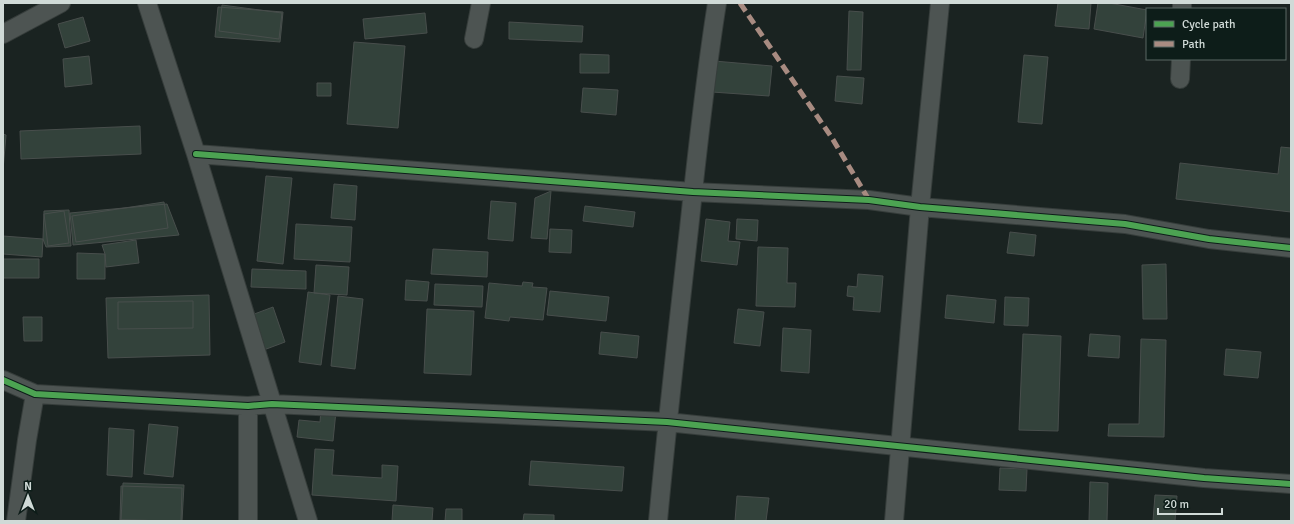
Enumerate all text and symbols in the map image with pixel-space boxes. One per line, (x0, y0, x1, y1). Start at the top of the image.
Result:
legend (1146, 8, 1286, 60)
text: Cycle path (1182, 17, 1235, 32)
text: Path (1182, 37, 1205, 52)
north arrow (8, 476, 48, 516)
text: N (24, 480, 32, 493)
scale bar (1158, 490, 1222, 516)
text: 20 m (1164, 497, 1189, 512)

